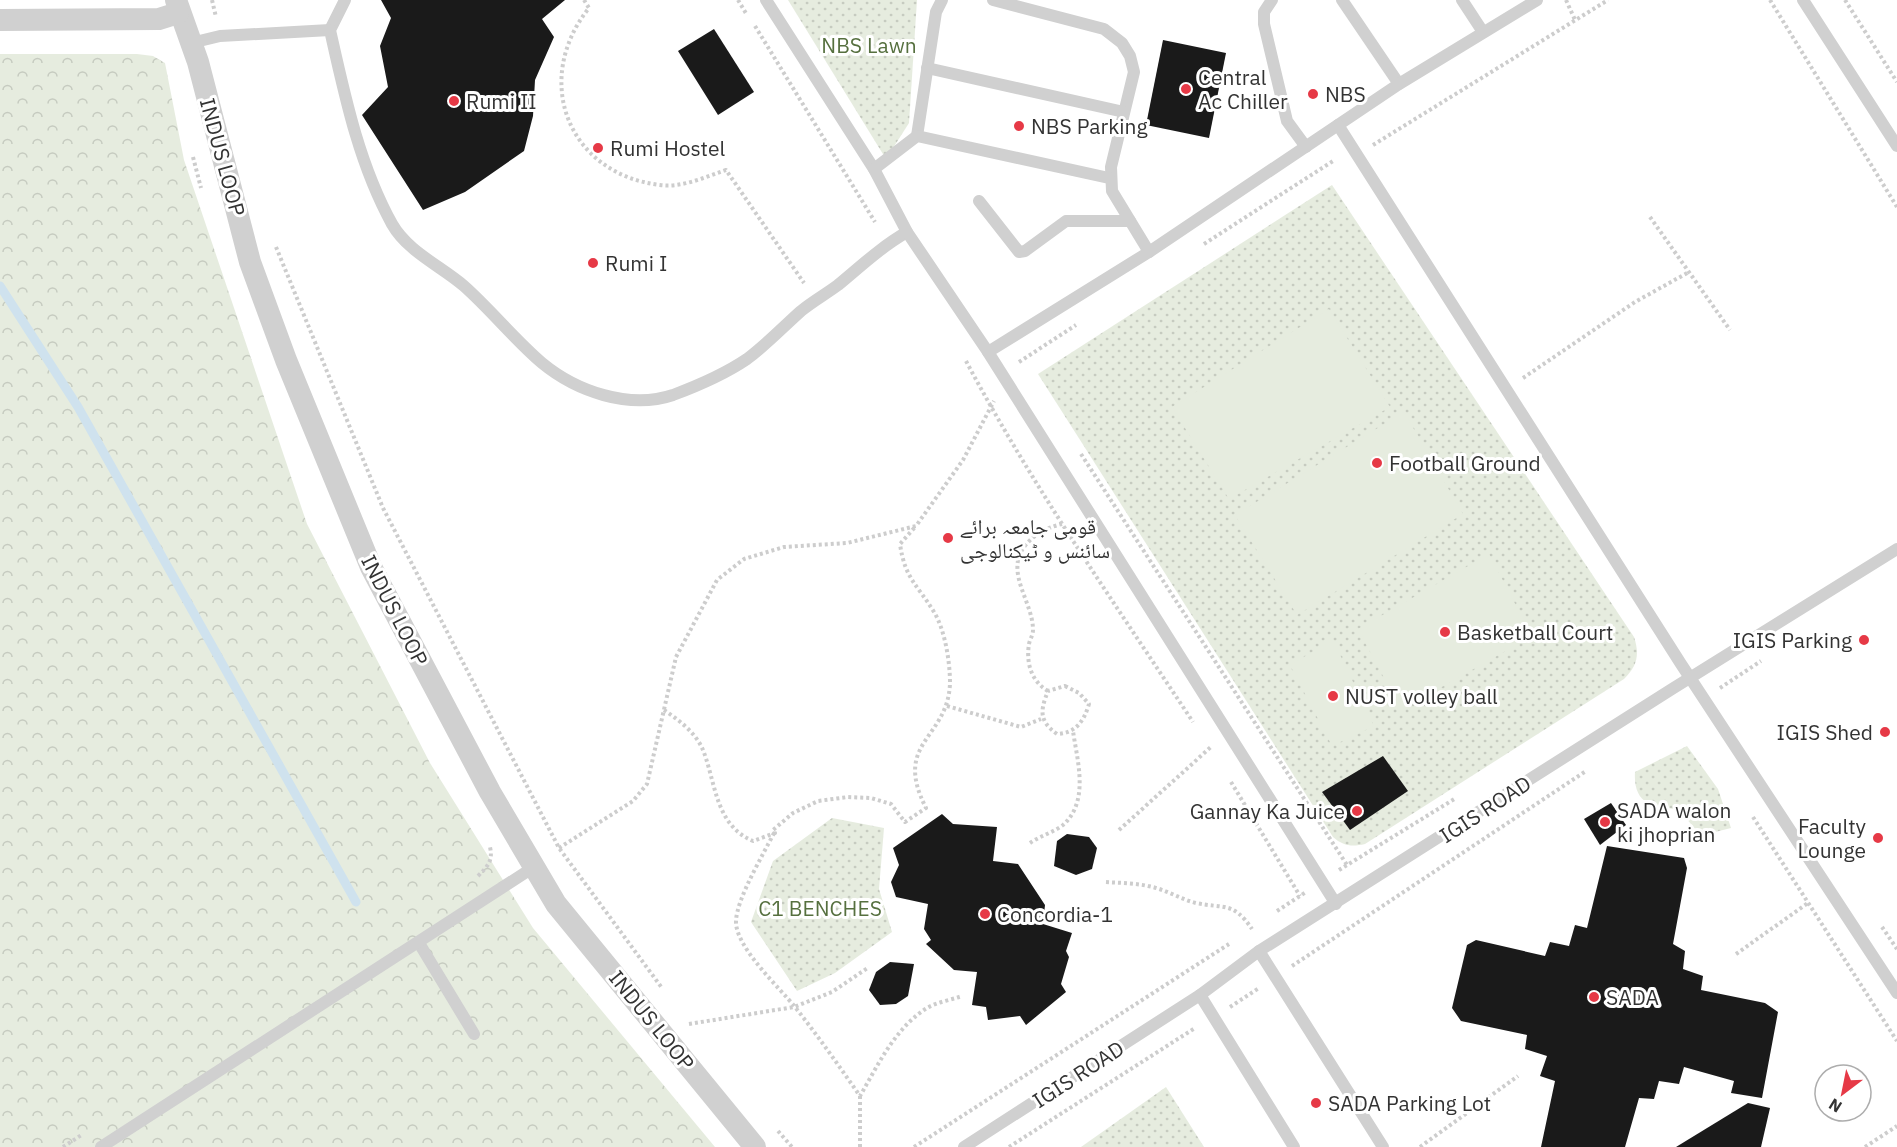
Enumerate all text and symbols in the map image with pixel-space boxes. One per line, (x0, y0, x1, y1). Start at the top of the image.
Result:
park label: NBS Lawn (821, 31, 917, 59)
place label: Central Ac Chiller (1198, 63, 1288, 115)
place label: NBS (1325, 80, 1366, 108)
marker: Central Ac Chiller (1179, 82, 1193, 96)
place label: Rumi II (466, 87, 537, 115)
marker: NBS (1306, 87, 1320, 101)
marker: Rumi II (447, 94, 461, 108)
street label: INDUS LOOP (194, 95, 252, 219)
place label: NBS Parking (1031, 112, 1148, 140)
marker: NBS Parking (1012, 119, 1026, 133)
place label: Rumi Hostel (610, 134, 725, 162)
marker: Rumi Hostel (591, 141, 605, 155)
place label: Rumi I (605, 249, 667, 277)
marker: Rumi I (586, 256, 600, 270)
place label: Football Ground (1389, 449, 1541, 477)
marker: Football Ground (1370, 456, 1384, 470)
place label: قومی جامعہ برائے سائنس و ٹیکنالوجی (960, 512, 1110, 564)
marker: قومی جامعہ برائے سائنس و ٹیکنالوجی (941, 531, 955, 545)
street label: INDUS LOOP (355, 550, 435, 670)
place label: Basketball Court (1457, 618, 1613, 646)
marker: Basketball Court (1438, 625, 1452, 639)
place label: IGIS Parking (1733, 626, 1852, 654)
marker: IGIS Parking (1857, 633, 1871, 647)
place label: NUST volley ball (1345, 682, 1498, 710)
marker: NUST volley ball (1326, 689, 1340, 703)
place label: IGIS Shed (1777, 718, 1873, 746)
marker: IGIS Shed (1878, 725, 1892, 739)
street label: IGIS ROAD (1434, 769, 1536, 849)
place label: SADA walon ki jhoprian (1617, 796, 1731, 848)
place label: Gannay Ka Juice (1190, 797, 1345, 825)
marker: Gannay Ka Juice (1350, 804, 1364, 818)
place label: Faculty Lounge (1798, 812, 1867, 864)
marker: SADA walon ki jhoprian (1598, 815, 1612, 829)
marker: Faculty Lounge (1871, 831, 1885, 845)
park label: C1 BENCHES (758, 894, 882, 922)
place label: Concordia-1 (997, 900, 1113, 928)
marker: Concordia-1 (978, 907, 992, 921)
street label: INDUS LOOP (603, 964, 701, 1076)
place label: SADA (1606, 983, 1659, 1011)
marker: SADA (1587, 990, 1601, 1004)
street label: IGIS ROAD (1027, 1034, 1129, 1114)
north arrow (1813, 1063, 1873, 1123)
place label: SADA Parking Lot (1328, 1089, 1491, 1117)
text: N (1825, 1094, 1845, 1117)
marker: SADA Parking Lot (1309, 1096, 1323, 1110)

